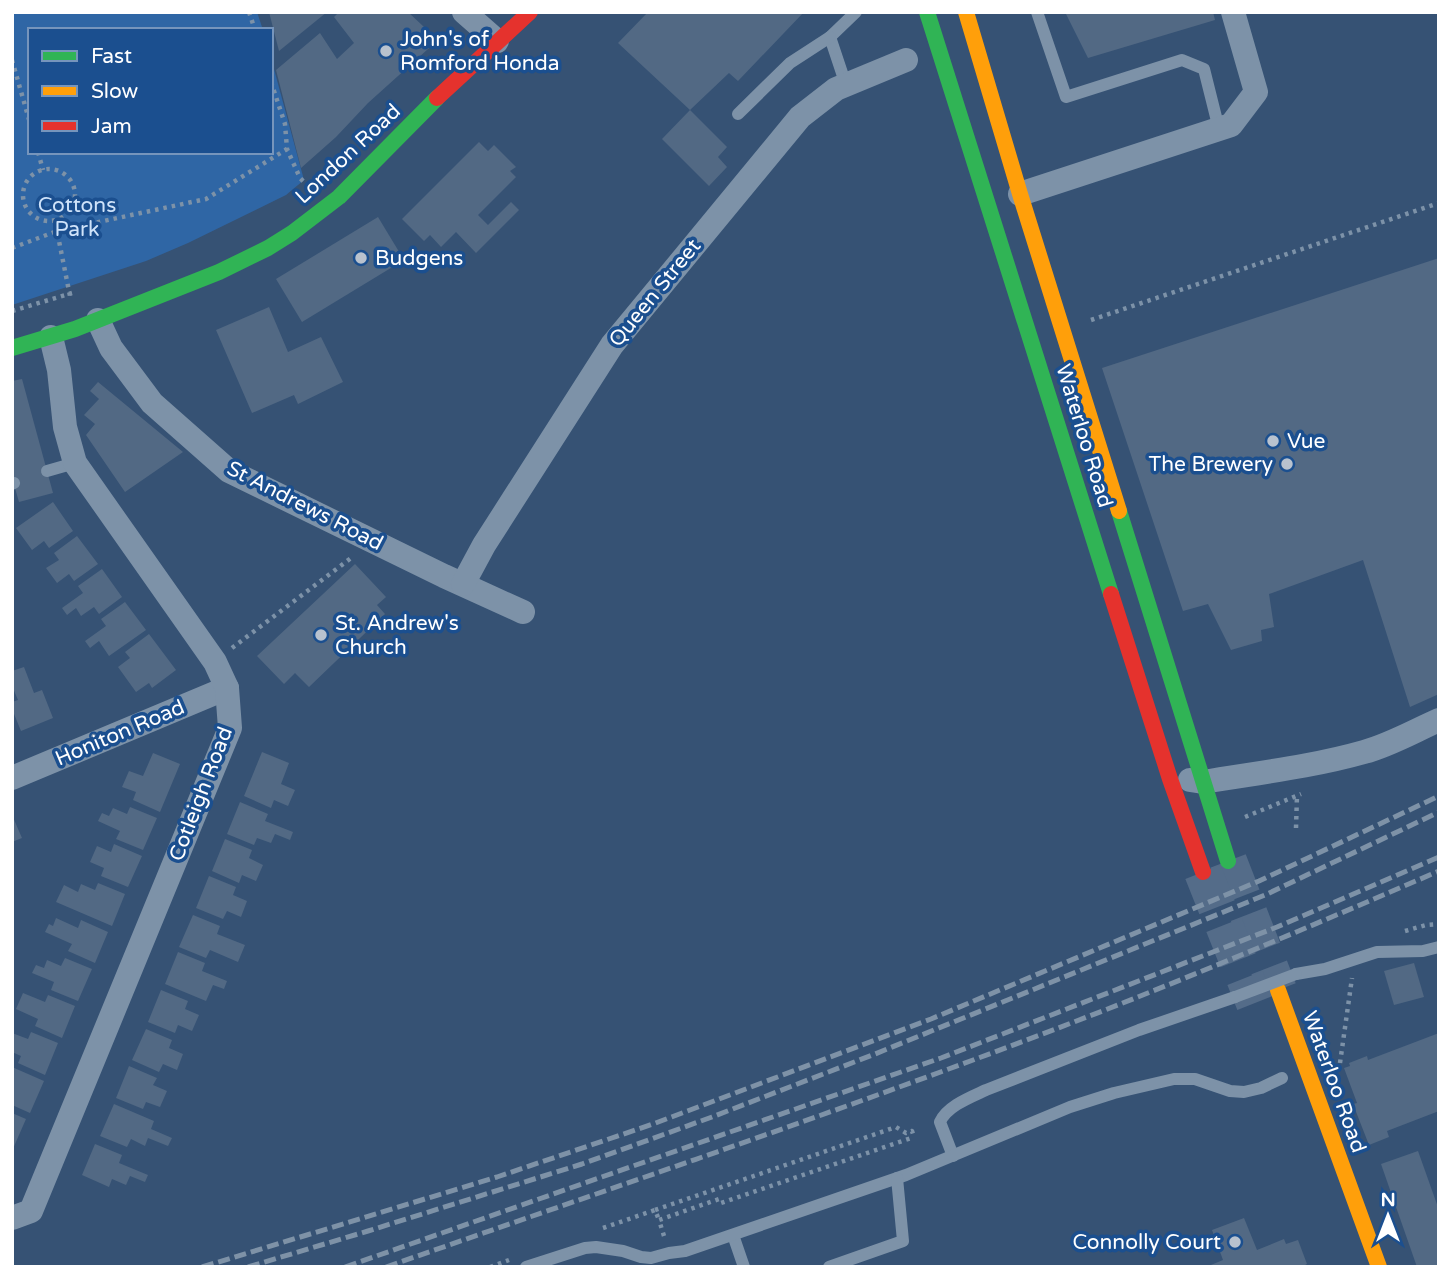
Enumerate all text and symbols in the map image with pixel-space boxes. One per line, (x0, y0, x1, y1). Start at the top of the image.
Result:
place label: John's of Romford Honda (400, 27, 560, 76)
legend (28, 28, 273, 154)
marker: John's of Romford Honda (378, 43, 394, 59)
text: Fast (91, 44, 132, 69)
text: Slow (91, 79, 139, 104)
street label: London Road (290, 99, 406, 209)
text: Jam (91, 114, 132, 139)
park label: Cottons Park (38, 193, 116, 242)
street label: Queen Street (604, 234, 706, 352)
place label: Budgens (375, 246, 463, 271)
marker: Budgens (353, 250, 369, 266)
street label: Waterloo Road (1050, 361, 1118, 511)
place label: Vue (1287, 429, 1326, 454)
marker: Vue (1265, 433, 1281, 449)
place label: The Brewery (1149, 452, 1273, 477)
street label: St Andrews Road (223, 456, 387, 556)
marker: The Brewery (1279, 456, 1295, 472)
place label: St. Andrew's Church (335, 611, 459, 660)
marker: St. Andrew's Church (313, 627, 329, 643)
street label: Honiton Road (52, 695, 188, 771)
street label: Cotleigh Road (164, 723, 238, 865)
street label: Waterloo Road (1297, 1008, 1371, 1156)
north arrow (1353, 1181, 1423, 1251)
text: N (1380, 1189, 1396, 1211)
place label: Connolly Court (1073, 1230, 1221, 1255)
marker: Connolly Court (1227, 1234, 1243, 1250)

